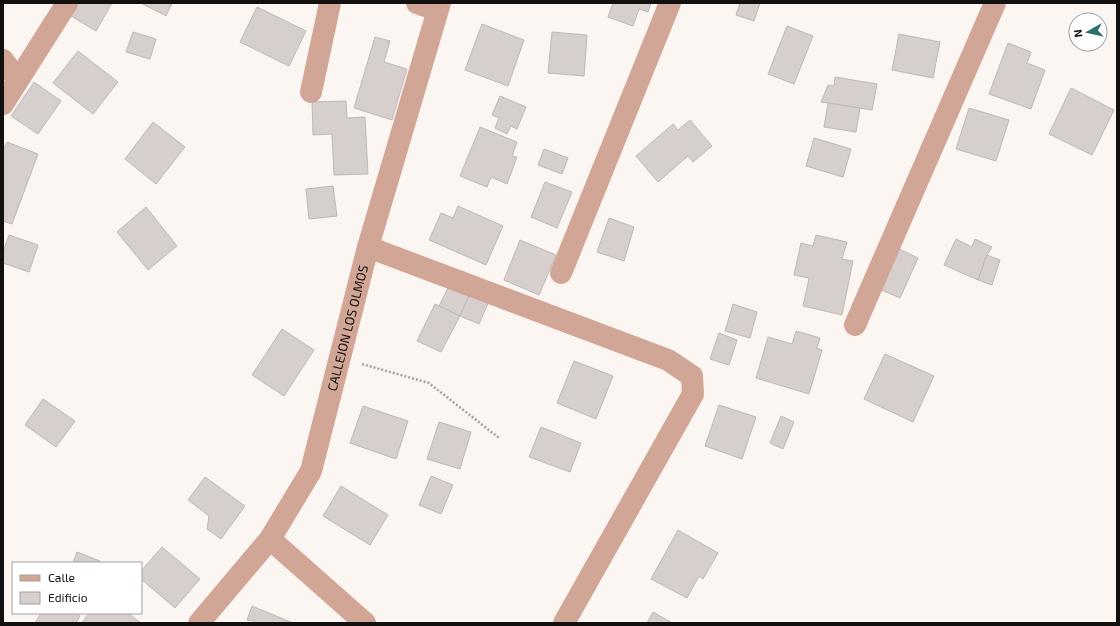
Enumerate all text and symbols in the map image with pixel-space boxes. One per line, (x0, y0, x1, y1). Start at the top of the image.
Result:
north arrow (1068, 12, 1108, 52)
text: N (1071, 29, 1085, 38)
street label: CALLEJON LOS OLMOS (324, 263, 371, 393)
legend (12, 562, 142, 614)
text: Calle (48, 570, 75, 584)
text: Edificio (48, 590, 88, 604)

